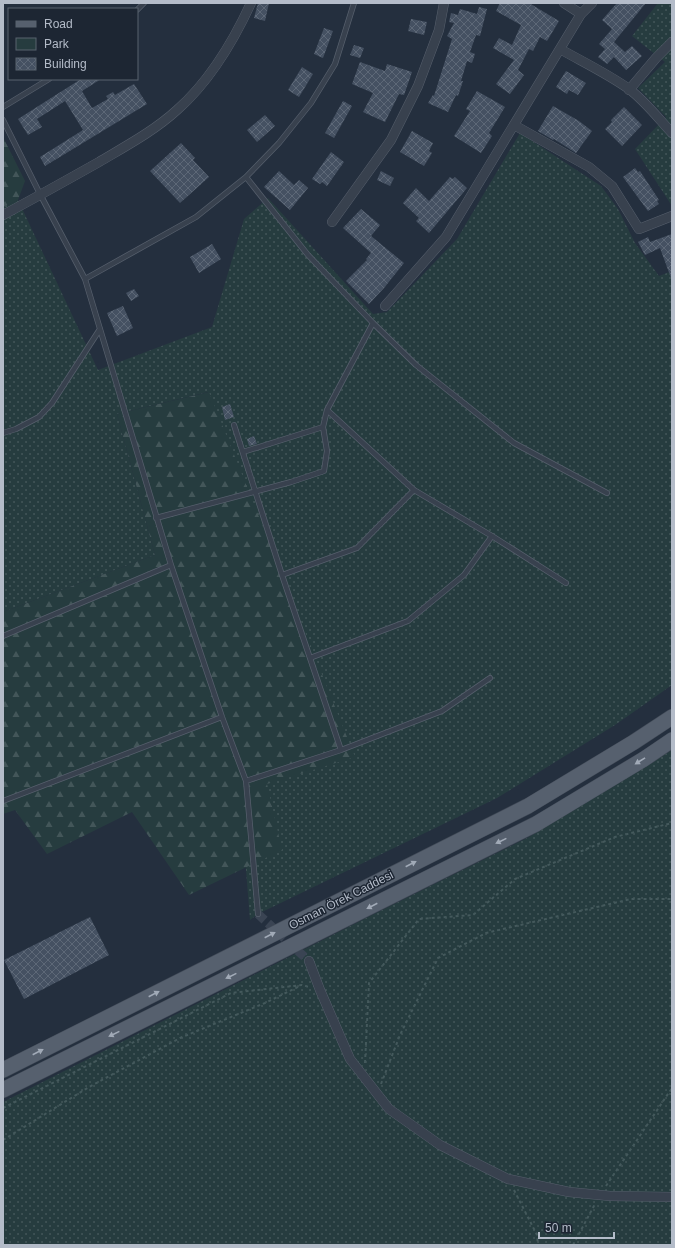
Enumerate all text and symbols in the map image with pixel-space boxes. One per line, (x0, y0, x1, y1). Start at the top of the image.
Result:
legend (8, 8, 138, 80)
text: Road (44, 17, 73, 31)
text: Park (44, 37, 70, 51)
text: Building (44, 57, 87, 71)
one-way arrow (634, 758, 645, 765)
one-way arrow (495, 838, 507, 844)
one-way arrow (406, 861, 417, 868)
street label: Osman Örek Caddesi (286, 868, 396, 932)
one-way arrow (366, 902, 378, 909)
one-way arrow (264, 932, 276, 939)
one-way arrow (225, 973, 236, 979)
one-way arrow (148, 991, 160, 997)
one-way arrow (109, 1031, 120, 1037)
one-way arrow (32, 1049, 44, 1055)
scale bar (539, 1214, 614, 1240)
text: 50 m (545, 1221, 572, 1235)

